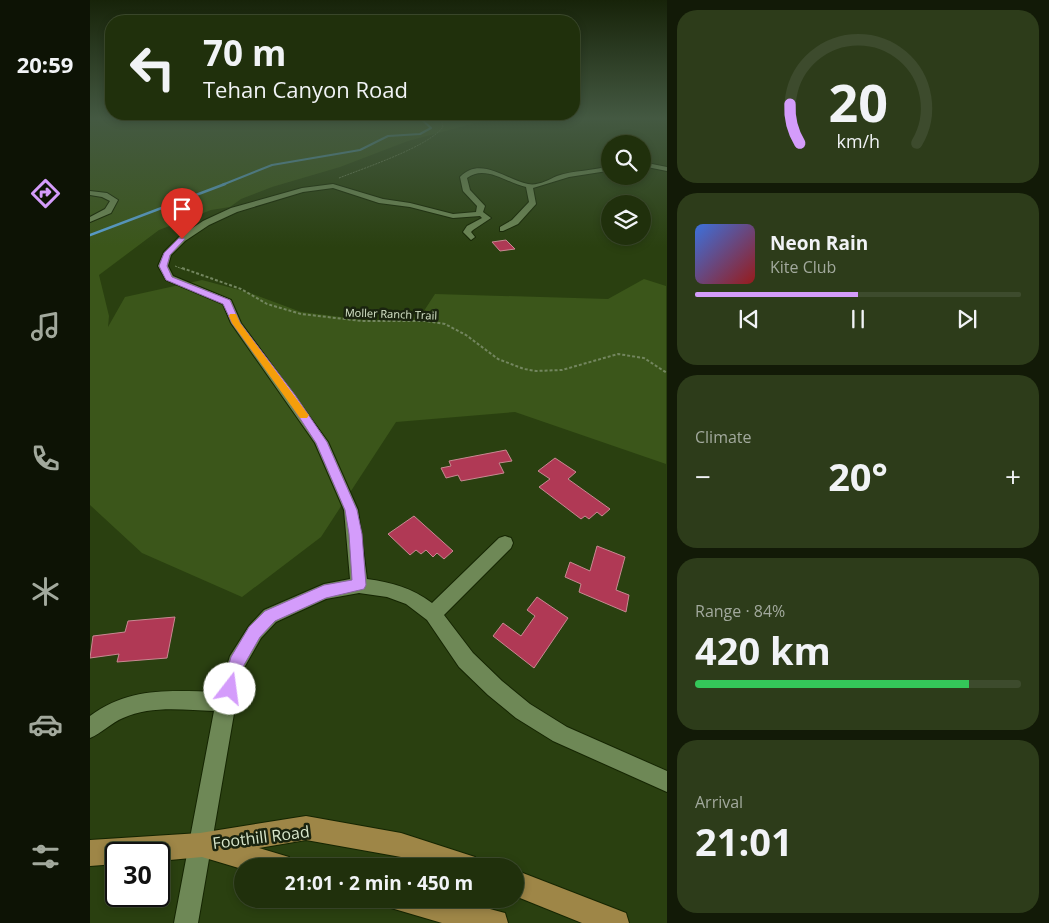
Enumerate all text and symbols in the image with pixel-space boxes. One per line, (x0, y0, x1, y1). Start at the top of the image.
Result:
text: 70 m (203, 29, 286, 76)
icon: left (120, 35, 185, 100)
text: 20:59 (17, 49, 73, 79)
text: 20 (828, 66, 888, 137)
text: Tehan Canyon Road (203, 74, 408, 104)
text: km/h (836, 129, 880, 153)
map controls (601, 135, 651, 245)
button: search (601, 135, 651, 185)
icon: directions (28, 176, 63, 211)
pin (161, 188, 203, 239)
icon: arrive (168, 195, 196, 223)
button: layers (601, 195, 651, 245)
text: Neon Rain (770, 230, 868, 256)
text: Kite Club (770, 256, 836, 278)
street label: Moller Ranch Trail (345, 304, 437, 323)
icon: previous (735, 305, 763, 333)
icon: pause (844, 305, 872, 333)
icon: next (953, 305, 981, 333)
icon: music (28, 309, 63, 344)
text: Climate (695, 426, 752, 448)
icon: phone (28, 441, 63, 476)
text: 20° (828, 450, 888, 502)
text: − (695, 457, 711, 495)
text: + (1005, 457, 1021, 495)
icon: climate (28, 574, 63, 609)
text: Range · 84% (695, 600, 785, 622)
text: 420 km (695, 624, 831, 676)
position arrow (203, 662, 255, 714)
icon: car (28, 707, 63, 742)
text: Arrival (695, 791, 743, 813)
text: 21:01 (695, 815, 793, 867)
street label: Foothill Road (211, 820, 311, 854)
icon: filters (28, 839, 63, 874)
speed limit sign: 30 (105, 842, 170, 907)
text: 21:01 · 2 min · 450 m (285, 870, 473, 896)

